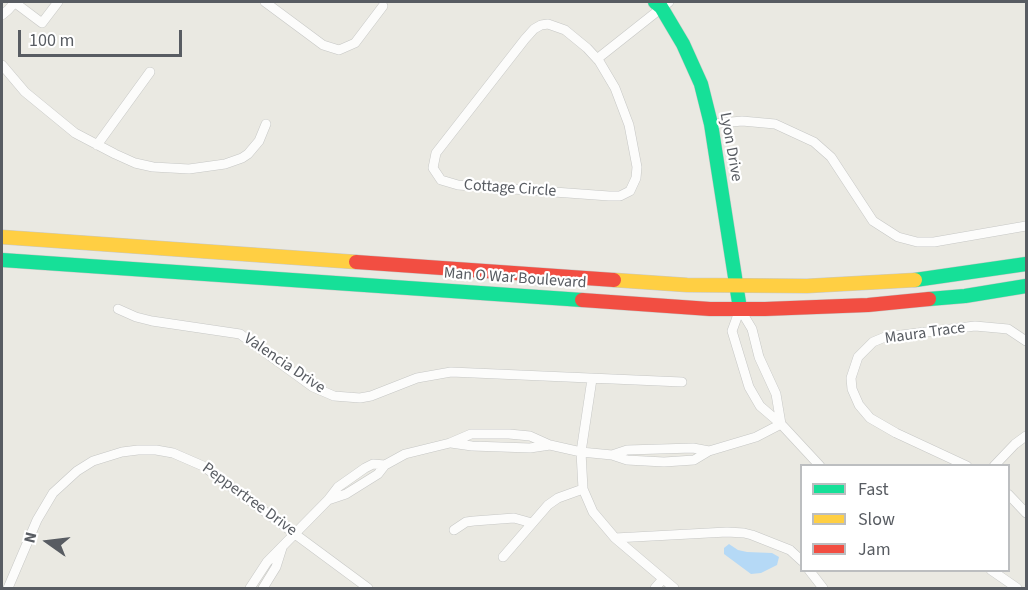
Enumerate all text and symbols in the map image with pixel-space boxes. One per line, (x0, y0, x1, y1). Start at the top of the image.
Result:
scale bar (21, 18, 184, 56)
text: 100 m (29, 28, 74, 53)
street label: Lyon Drive (714, 111, 746, 183)
street label: Cottage Circle (463, 176, 557, 202)
street label: Man O War Boulevard (443, 264, 587, 294)
street label: Maura Trace (884, 319, 966, 349)
street label: Valencia Drive (240, 330, 328, 398)
street label: Peppertree Drive (198, 459, 300, 541)
legend (800, 464, 1010, 572)
text: Fast (858, 477, 889, 502)
text: Slow (858, 507, 895, 532)
north arrow (18, 512, 78, 572)
text: N (19, 530, 42, 545)
text: Jam (858, 537, 891, 562)

